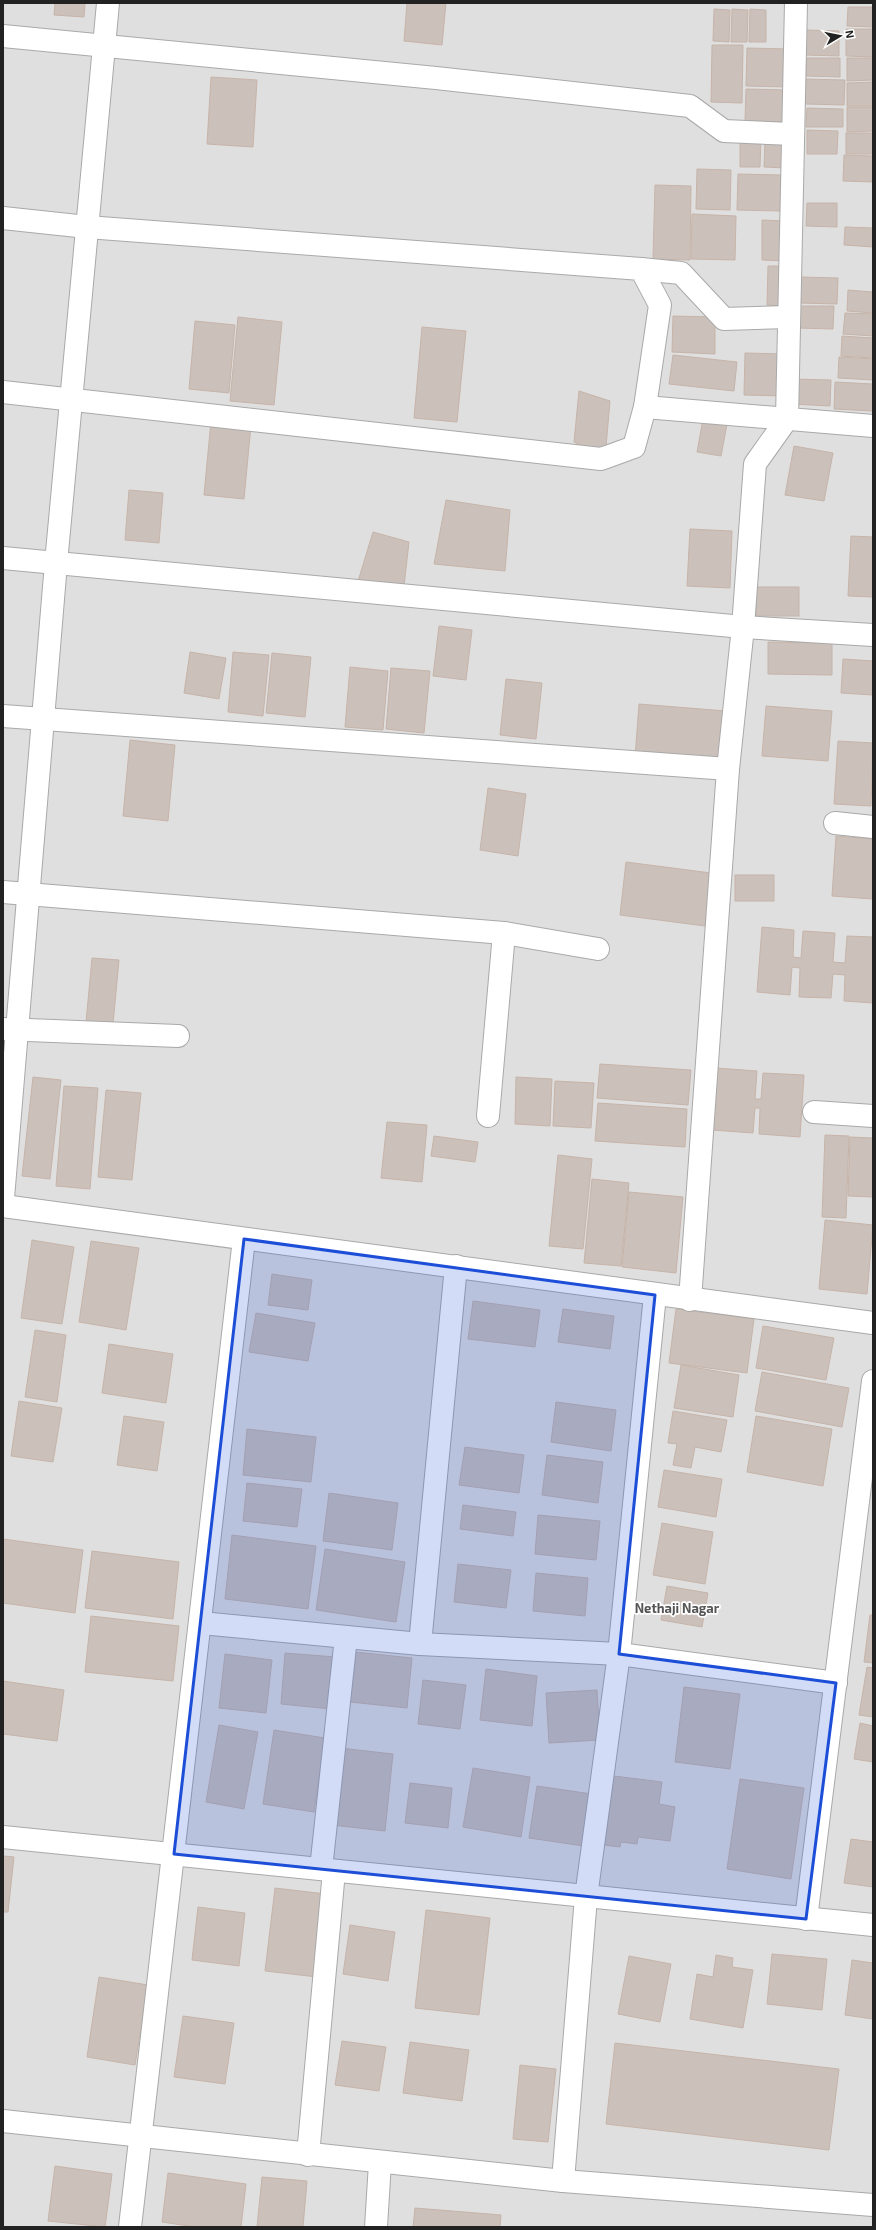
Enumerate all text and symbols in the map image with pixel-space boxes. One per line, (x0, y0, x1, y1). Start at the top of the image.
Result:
north arrow (820, 16, 860, 56)
text: N (843, 29, 857, 39)
district label: Nethaji Nagar (635, 1600, 720, 1616)

